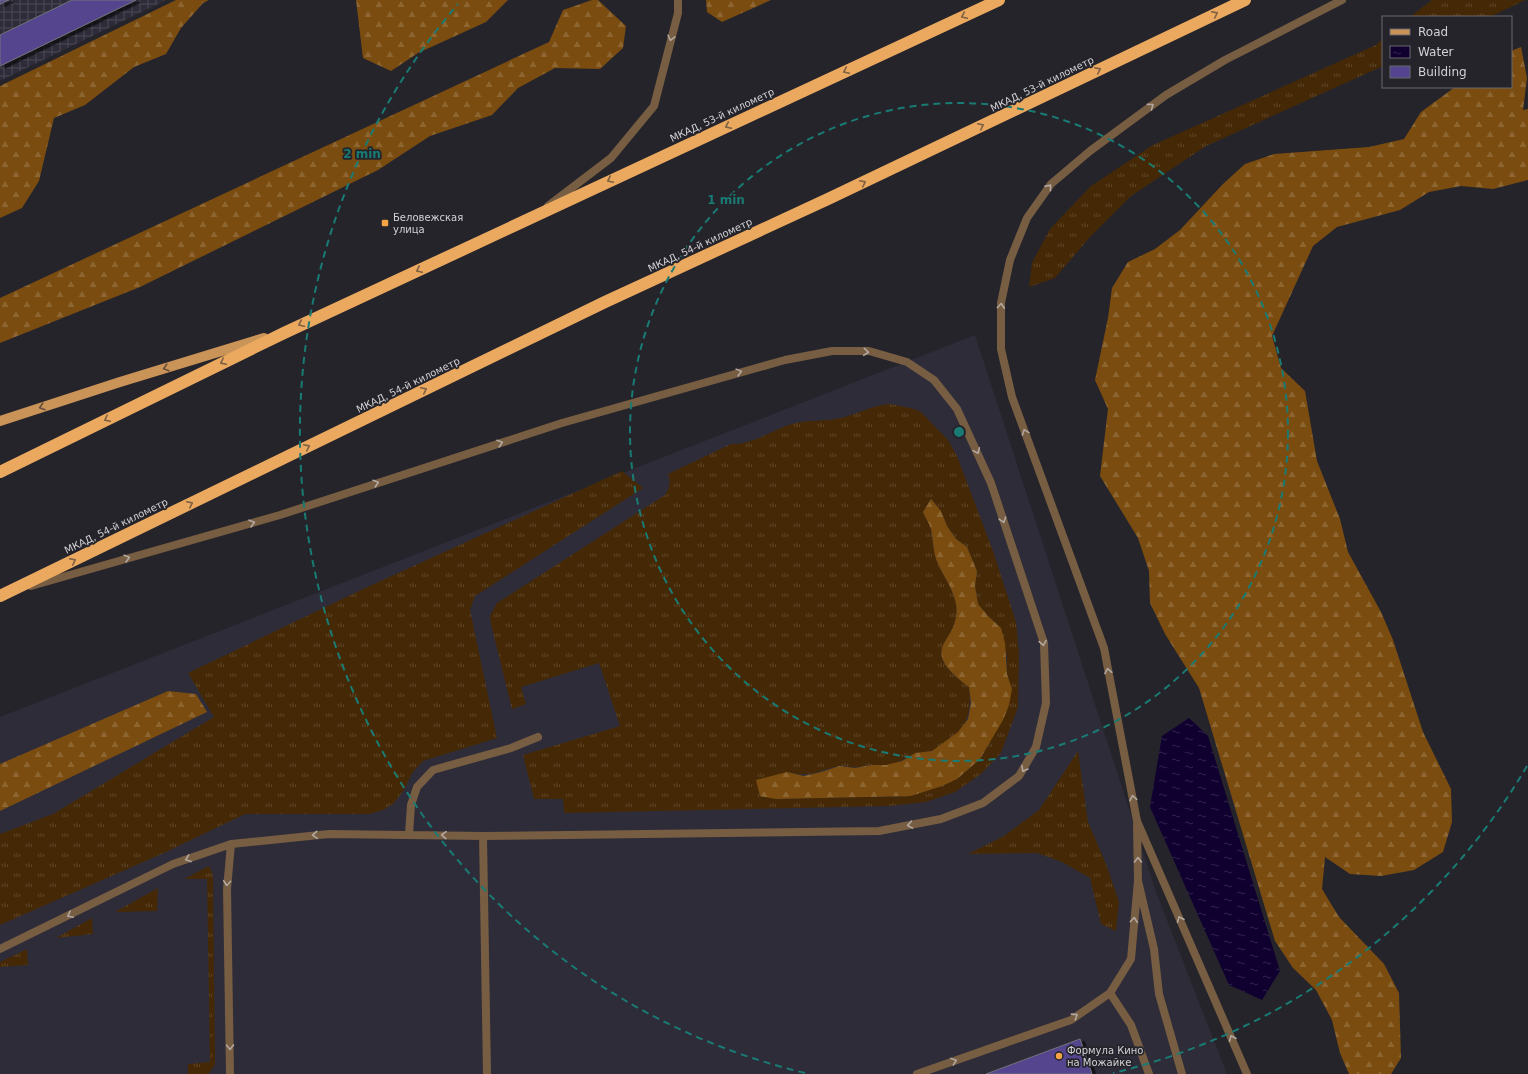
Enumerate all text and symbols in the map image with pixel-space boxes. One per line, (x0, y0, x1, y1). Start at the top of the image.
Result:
one-way arrow (961, 11, 968, 19)
one-way arrow (1211, 11, 1218, 19)
legend (1382, 16, 1512, 88)
text: Road (1418, 25, 1448, 39)
one-way arrow (667, 34, 676, 41)
text: Water (1418, 45, 1454, 59)
street label: МКАД, 53-й километр (989, 54, 1095, 114)
text: Building (1418, 65, 1467, 79)
one-way arrow (843, 66, 850, 74)
one-way arrow (1094, 67, 1101, 75)
street label: МКАД, 53-й километр (668, 86, 776, 144)
one-way arrow (1146, 104, 1153, 111)
one-way arrow (725, 121, 733, 129)
one-way arrow (976, 123, 984, 131)
text: 2 min (343, 147, 381, 161)
one-way arrow (607, 175, 615, 183)
one-way arrow (859, 180, 867, 188)
one-way arrow (1045, 185, 1052, 192)
text: 1 min (707, 193, 745, 207)
place label: Беловежская улица (393, 212, 463, 235)
street label: МКАД, 54-й километр (646, 216, 754, 274)
marker: Беловежская улица (380, 218, 390, 228)
one-way arrow (416, 265, 424, 273)
one-way arrow (997, 303, 1006, 309)
one-way arrow (298, 320, 305, 328)
one-way arrow (863, 347, 869, 356)
street label: МКАД, 54-й километр (355, 355, 461, 415)
one-way arrow (220, 357, 228, 365)
one-way arrow (163, 363, 170, 372)
one-way arrow (735, 368, 742, 377)
one-way arrow (419, 387, 427, 395)
one-way arrow (39, 403, 46, 411)
one-way arrow (103, 414, 111, 422)
centre of rings (952, 425, 966, 439)
one-way arrow (1022, 429, 1030, 436)
one-way arrow (496, 439, 503, 448)
one-way arrow (302, 444, 310, 452)
one-way arrow (972, 447, 980, 454)
one-way arrow (372, 480, 379, 488)
street label: МКАД, 54-й километр (63, 496, 169, 556)
one-way arrow (186, 501, 193, 509)
one-way arrow (998, 516, 1007, 523)
one-way arrow (248, 519, 255, 528)
one-way arrow (123, 554, 130, 563)
one-way arrow (69, 558, 76, 566)
one-way arrow (1038, 640, 1047, 646)
one-way arrow (1105, 668, 1113, 674)
one-way arrow (1021, 765, 1028, 772)
one-way arrow (1129, 795, 1138, 801)
one-way arrow (907, 820, 914, 829)
one-way arrow (312, 830, 318, 839)
one-way arrow (441, 831, 447, 839)
one-way arrow (184, 855, 191, 863)
one-way arrow (1134, 857, 1142, 863)
one-way arrow (223, 880, 232, 886)
one-way arrow (67, 910, 75, 918)
one-way arrow (1177, 916, 1185, 923)
one-way arrow (1130, 917, 1139, 923)
one-way arrow (1071, 1014, 1078, 1021)
one-way arrow (1229, 1035, 1237, 1043)
one-way arrow (226, 1044, 234, 1050)
place label: Формула Кино на Можайке (1067, 1045, 1144, 1068)
marker: Формула Кино на Можайке (1054, 1051, 1064, 1061)
one-way arrow (950, 1057, 957, 1066)

